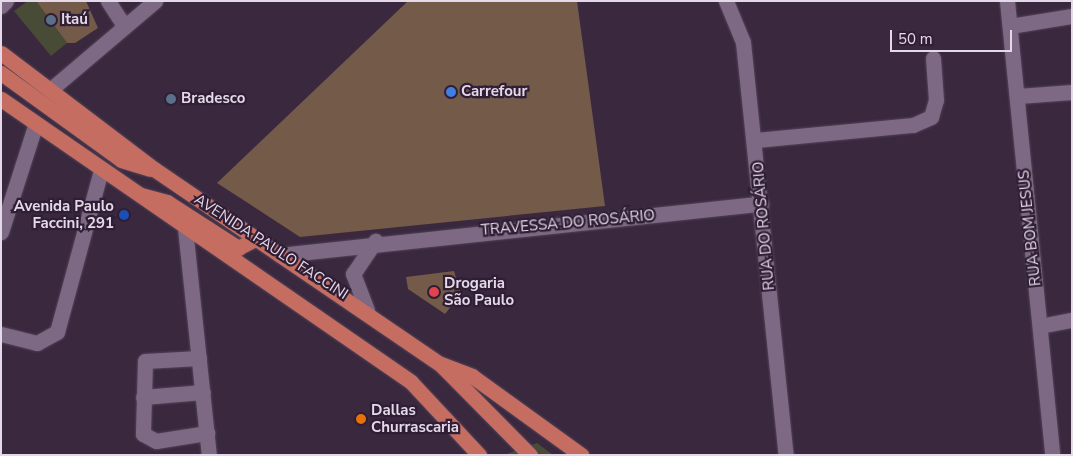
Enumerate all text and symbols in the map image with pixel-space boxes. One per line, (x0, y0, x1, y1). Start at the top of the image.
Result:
place label: Itaú (61, 11, 88, 29)
marker: Itaú (45, 14, 57, 26)
scale bar (893, 20, 1016, 52)
text: 50 m (898, 29, 933, 49)
place label: Carrefour (461, 83, 527, 101)
marker: Carrefour (445, 86, 457, 98)
place label: Bradesco (181, 90, 245, 108)
marker: Bradesco (165, 93, 177, 105)
street label: RUA DO ROSÁRIO (749, 161, 779, 291)
street label: RUA BOM JESUS (1015, 169, 1045, 287)
street label: AVENIDA PAULO FACCINI (191, 190, 351, 304)
place label: Avenida Paulo Faccini, 291 (14, 197, 114, 232)
street label: TRAVESSA DO ROSÁRIO (480, 206, 656, 240)
marker: Avenida Paulo Faccini, 291 (118, 209, 130, 221)
place label: Drogaria São Paulo (444, 274, 514, 309)
marker: Drogaria São Paulo (428, 286, 440, 298)
place label: Dallas Churrascaria (371, 401, 459, 436)
marker: Dallas Churrascaria (355, 413, 367, 425)

